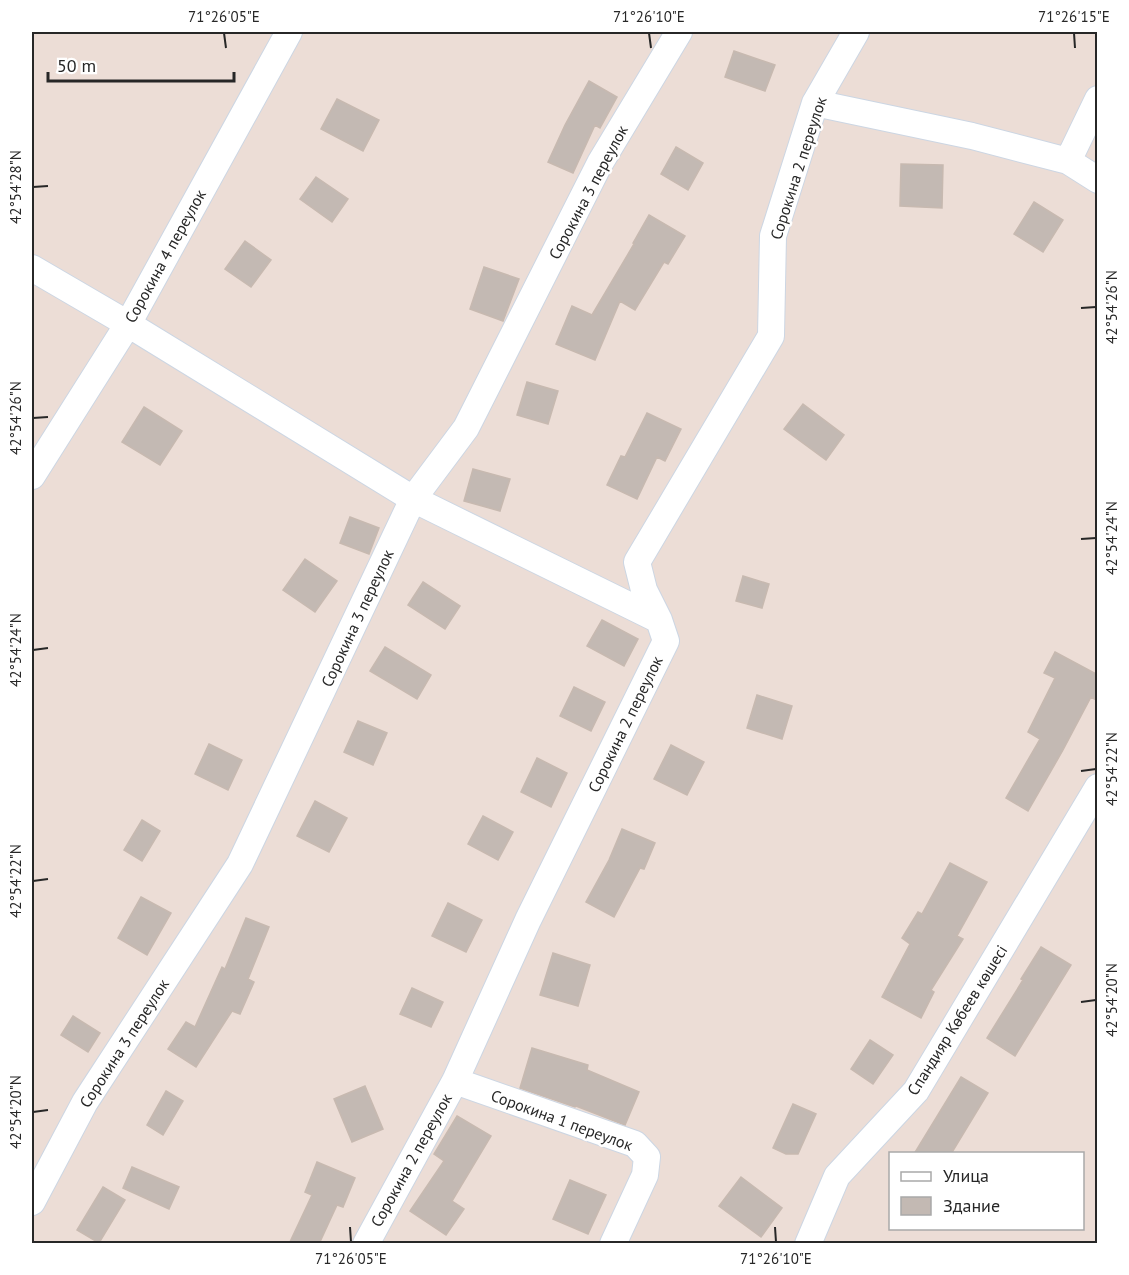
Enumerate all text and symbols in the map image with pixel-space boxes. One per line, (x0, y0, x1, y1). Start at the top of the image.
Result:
text: 71°26'05"E (188, 7, 260, 26)
text: 71°26'10"E (613, 7, 685, 26)
text: 71°26'15"E (1038, 7, 1110, 26)
scale bar (48, 45, 234, 83)
text: 50 m (57, 54, 96, 77)
street label: Сорокина 2 переулок (765, 94, 831, 242)
street label: Сорокина 3 переулок (544, 121, 632, 263)
text: 42°54'28"N (6, 150, 25, 224)
street label: Сорокина 4 переулок (120, 186, 210, 326)
text: 42°54'26"N (1102, 270, 1121, 344)
text: 42°54'26"N (6, 381, 25, 455)
text: 42°54'24"N (1102, 501, 1121, 575)
street label: Сорокина 3 переулок (316, 546, 398, 690)
text: 42°54'24"N (6, 613, 25, 687)
street label: Сорокина 2 переулок (583, 652, 667, 795)
text: 42°54'22"N (1102, 732, 1121, 806)
text: 42°54'22"N (6, 844, 25, 918)
street label: Спандияр Көбеев көшесі (902, 941, 1012, 1099)
text: 42°54'20"N (1102, 963, 1121, 1037)
street label: Сорокина 3 переулок (75, 975, 173, 1111)
text: 42°54'20"N (6, 1075, 25, 1149)
street label: Сорокина 1 переулок (488, 1085, 636, 1155)
street label: Сорокина 2 переулок (366, 1090, 456, 1230)
legend (889, 1152, 1084, 1230)
text: Улица (943, 1164, 989, 1187)
text: Здание (943, 1194, 1000, 1217)
text: 71°26'05"E (315, 1249, 387, 1268)
text: 71°26'10"E (740, 1249, 812, 1268)

